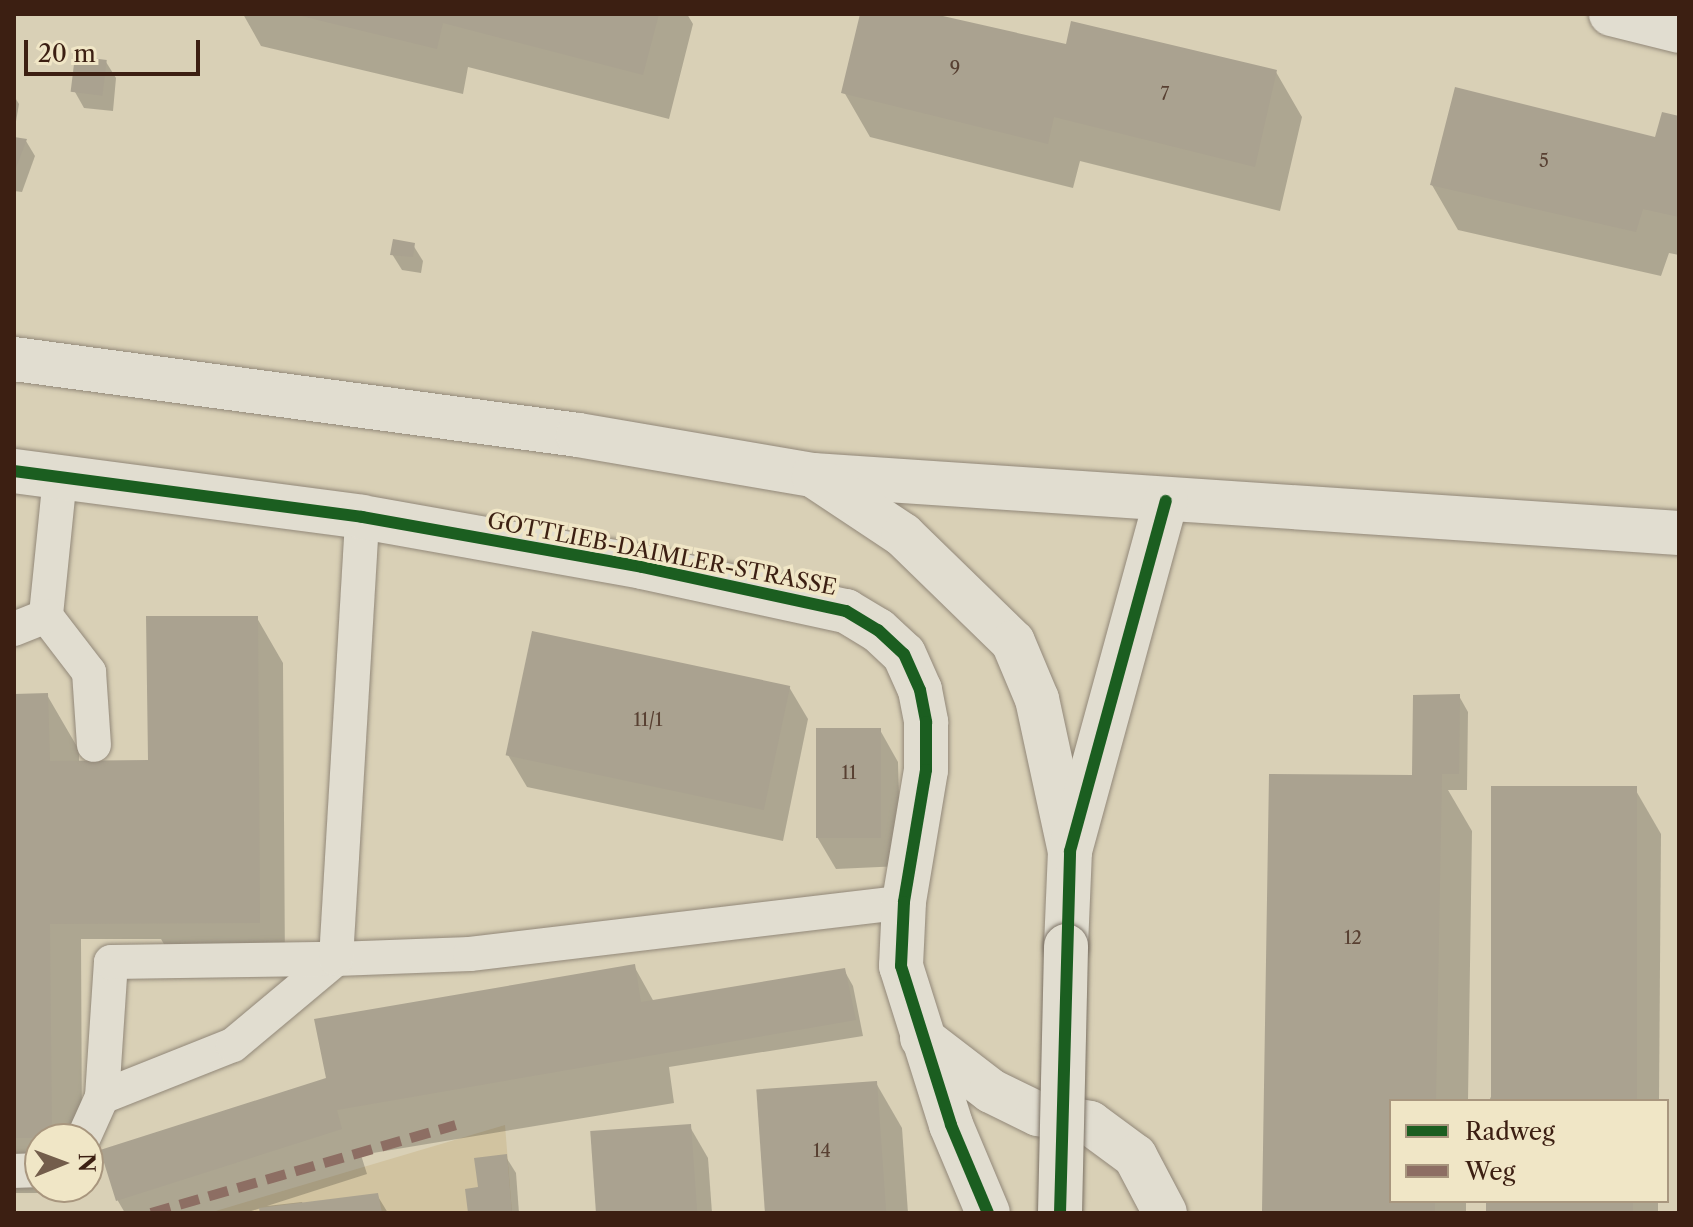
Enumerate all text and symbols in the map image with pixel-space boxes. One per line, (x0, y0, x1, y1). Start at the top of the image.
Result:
scale bar (28, 24, 204, 74)
text: 20 m (38, 39, 96, 68)
house number: 9 (950, 57, 960, 79)
house number: 7 (1161, 83, 1169, 105)
house number: 5 (1539, 150, 1549, 172)
street label: GOTTLIEB-DAIMLER-STRASSE (485, 507, 839, 601)
house number: 11/1 (633, 709, 663, 731)
house number: 11 (841, 762, 857, 784)
house number: 12 (1344, 927, 1362, 949)
legend (1389, 1099, 1669, 1203)
text: Radweg (1465, 1117, 1555, 1146)
north arrow (24, 1123, 104, 1203)
house number: 14 (813, 1140, 831, 1162)
text: N (73, 1153, 100, 1172)
text: Weg (1465, 1157, 1515, 1186)

